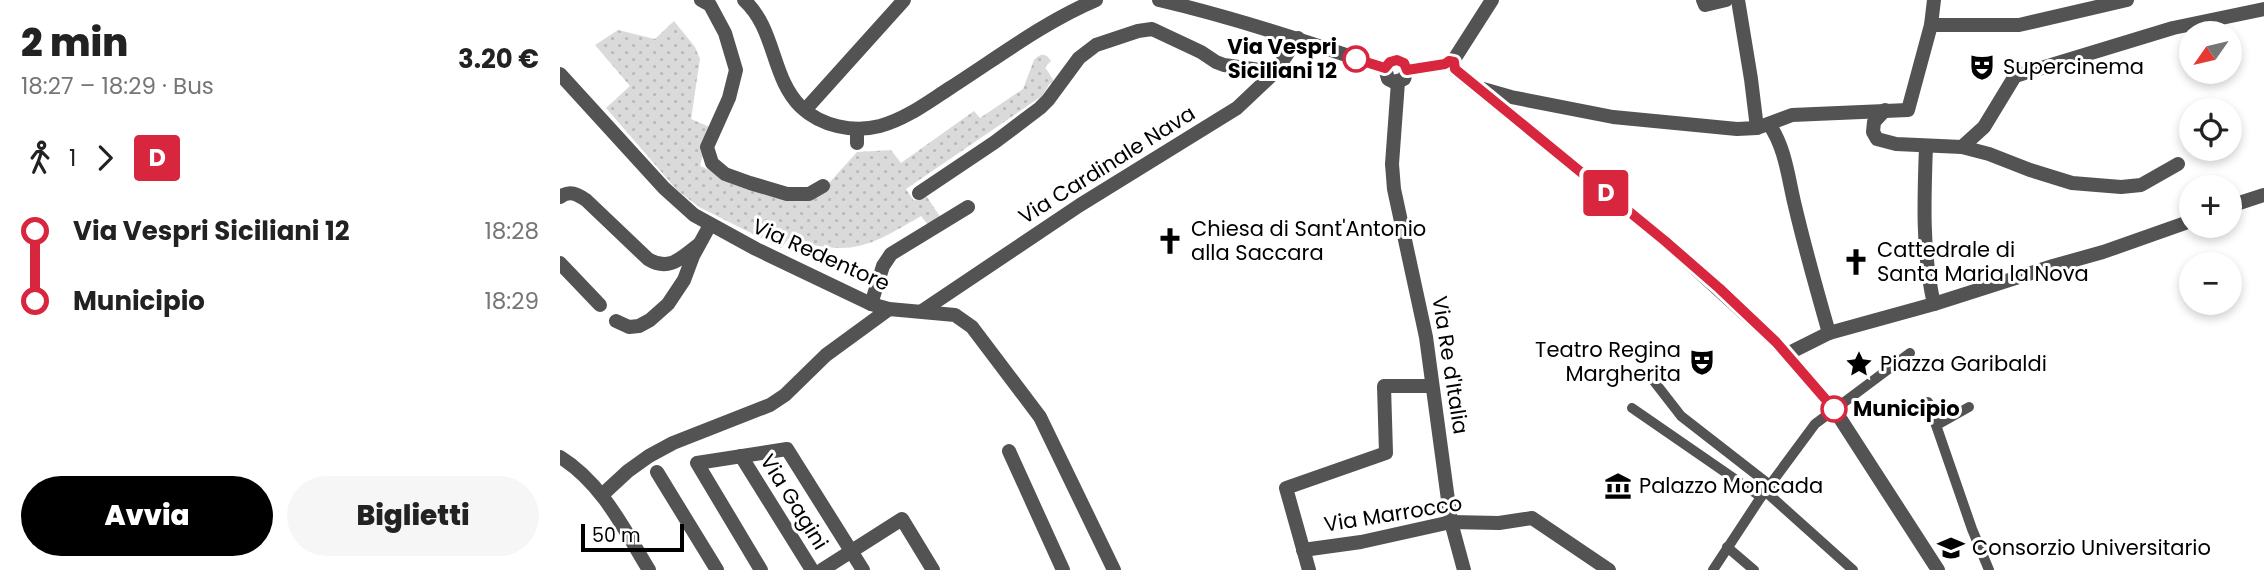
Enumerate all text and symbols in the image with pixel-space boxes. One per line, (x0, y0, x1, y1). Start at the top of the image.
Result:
text: 2 min (21, 16, 128, 69)
north arrow (2179, 21, 2242, 84)
map controls (2179, 21, 2242, 315)
place label: Via Vespri Siciliani 12 (1227, 32, 1337, 85)
text: 3.20 € (458, 41, 539, 77)
marker: Via Vespri Siciliani 12 (1343, 46, 1369, 72)
theatre icon: Supercinema (1967, 52, 1997, 82)
place label: Supercinema (2003, 52, 2144, 81)
text: 18:27 – 18:29 · Bus (21, 70, 214, 102)
street label: Via Cardinale Nava (1013, 98, 1201, 231)
button: locate (2179, 98, 2242, 161)
icon: walk (21, 139, 59, 177)
icon: forward (86, 139, 124, 177)
text: D (148, 141, 166, 174)
text: 1 (69, 142, 76, 174)
line badge: D (1583, 170, 1629, 216)
button: + (2179, 175, 2242, 238)
text: D (1597, 176, 1615, 209)
street label: Via Redentore (748, 211, 894, 298)
text: Via Vespri Siciliani 12 (73, 213, 350, 249)
place label: Chiesa di Sant'Antonio alla Saccara (1191, 214, 1426, 267)
text: 18:28 (484, 215, 539, 247)
church icon: Chiesa di Sant'Antonio alla Saccara (1155, 226, 1185, 256)
place label: Cattedrale di Santa Maria la Nova (1877, 235, 2089, 288)
church icon: Cattedrale di Santa Maria la Nova (1841, 247, 1871, 277)
button: − (2179, 252, 2242, 315)
text: Municipio (73, 283, 205, 319)
text: 18:29 (485, 285, 539, 317)
street label: Via Re d'Italia (1425, 294, 1476, 436)
place label: Teatro Regina Margherita (1535, 335, 1681, 388)
theatre icon: Teatro Regina Margherita (1687, 347, 1717, 377)
place icon: Piazza Garibaldi (1844, 349, 1874, 379)
place label: Piazza Garibaldi (1880, 349, 2047, 378)
place label: Municipio (1853, 394, 1960, 423)
marker: Municipio (1821, 396, 1847, 422)
street label: Via Gagini (754, 448, 835, 555)
museum icon: Palazzo Moncada (1603, 471, 1633, 501)
place label: Palazzo Moncada (1639, 471, 1823, 500)
button: Avvia (21, 476, 273, 556)
button: Biglietti (287, 476, 539, 556)
street label: Via Marrocco (1322, 488, 1464, 539)
scale bar (581, 521, 684, 553)
text: 50 m (592, 522, 641, 549)
school or university icon: Consorzio Universitario (1936, 533, 1966, 563)
place label: Consorzio Universitario (1972, 533, 2211, 562)

